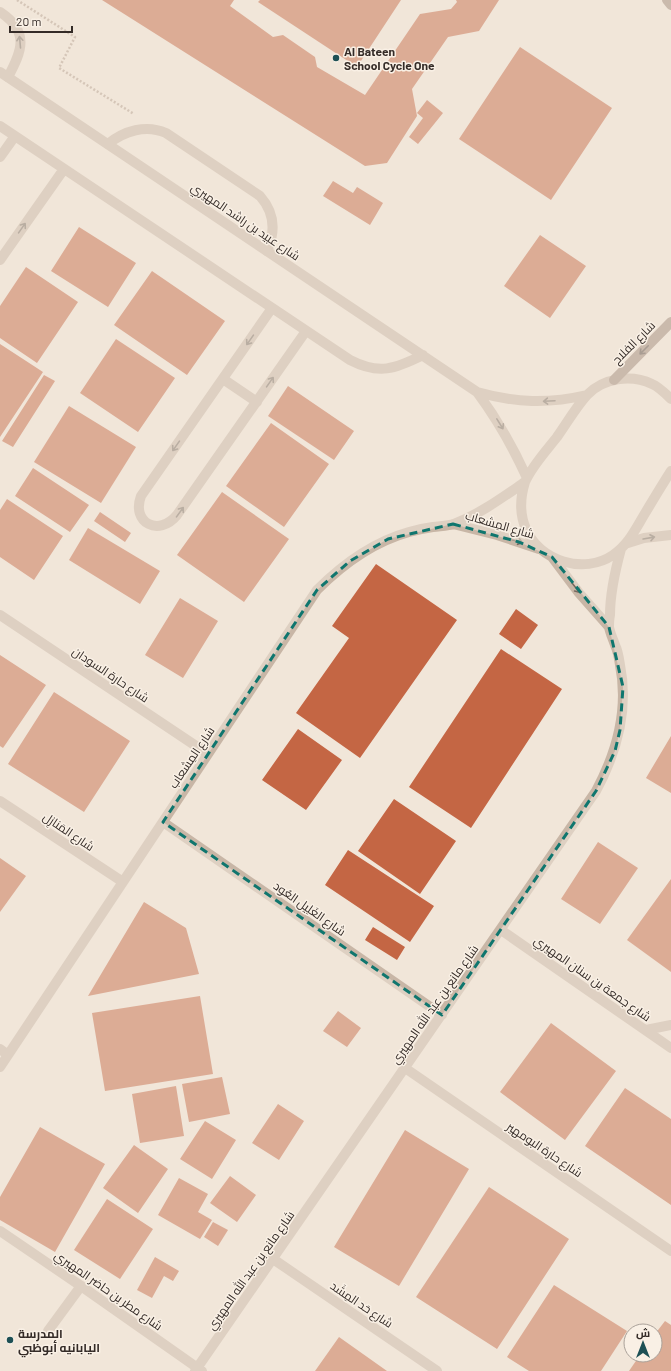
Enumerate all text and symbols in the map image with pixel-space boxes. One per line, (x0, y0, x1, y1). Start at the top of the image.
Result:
scale bar (10, 8, 72, 34)
text: 20 m (16, 14, 42, 28)
one-way arrow (16, 36, 23, 49)
place label: Al Bateen School Cycle One (344, 44, 435, 72)
marker: Al Bateen School Cycle One (331, 53, 341, 63)
street label: شارع عبيد بن راشد المهيري (187, 179, 303, 266)
one-way arrow (18, 223, 26, 234)
street label: شارع الفلاح (609, 318, 659, 368)
one-way arrow (246, 334, 254, 345)
one-way arrow (639, 345, 649, 355)
one-way arrow (266, 377, 274, 388)
one-way arrow (543, 398, 556, 405)
one-way arrow (496, 418, 504, 430)
one-way arrow (172, 441, 180, 452)
one-way arrow (176, 506, 184, 517)
street label: شارع المِشعاب (463, 507, 536, 542)
one-way arrow (642, 533, 655, 541)
one-way arrow (511, 538, 524, 545)
one-way arrow (571, 583, 580, 594)
street label: شارع حارة السودان (69, 643, 152, 706)
street label: شارع المِشعاب (165, 723, 218, 792)
street label: شارع المَنازِل (40, 809, 97, 855)
street label: شارع الغَلِيل العُود (270, 878, 349, 940)
street label: شارع جمعة بن سنان المهيري (530, 932, 654, 1027)
street label: شارع مانع بن عبد الله المهيري (387, 942, 484, 1069)
street label: شارع حارة البومهير (503, 1118, 586, 1181)
street label: شارع مانع بن عبد الله المهيري (203, 1208, 300, 1335)
street label: شارع مطر بن حاضر المهيري (50, 1247, 166, 1336)
street label: شارع حَد المِشَد (327, 1278, 396, 1332)
north arrow (623, 1323, 663, 1363)
place label: المدرسة اليابانيه أبوظبي (18, 1326, 100, 1358)
text: ش (636, 1326, 650, 1340)
marker: المدرسة اليابانيه أبوظبي (5, 1335, 15, 1345)

